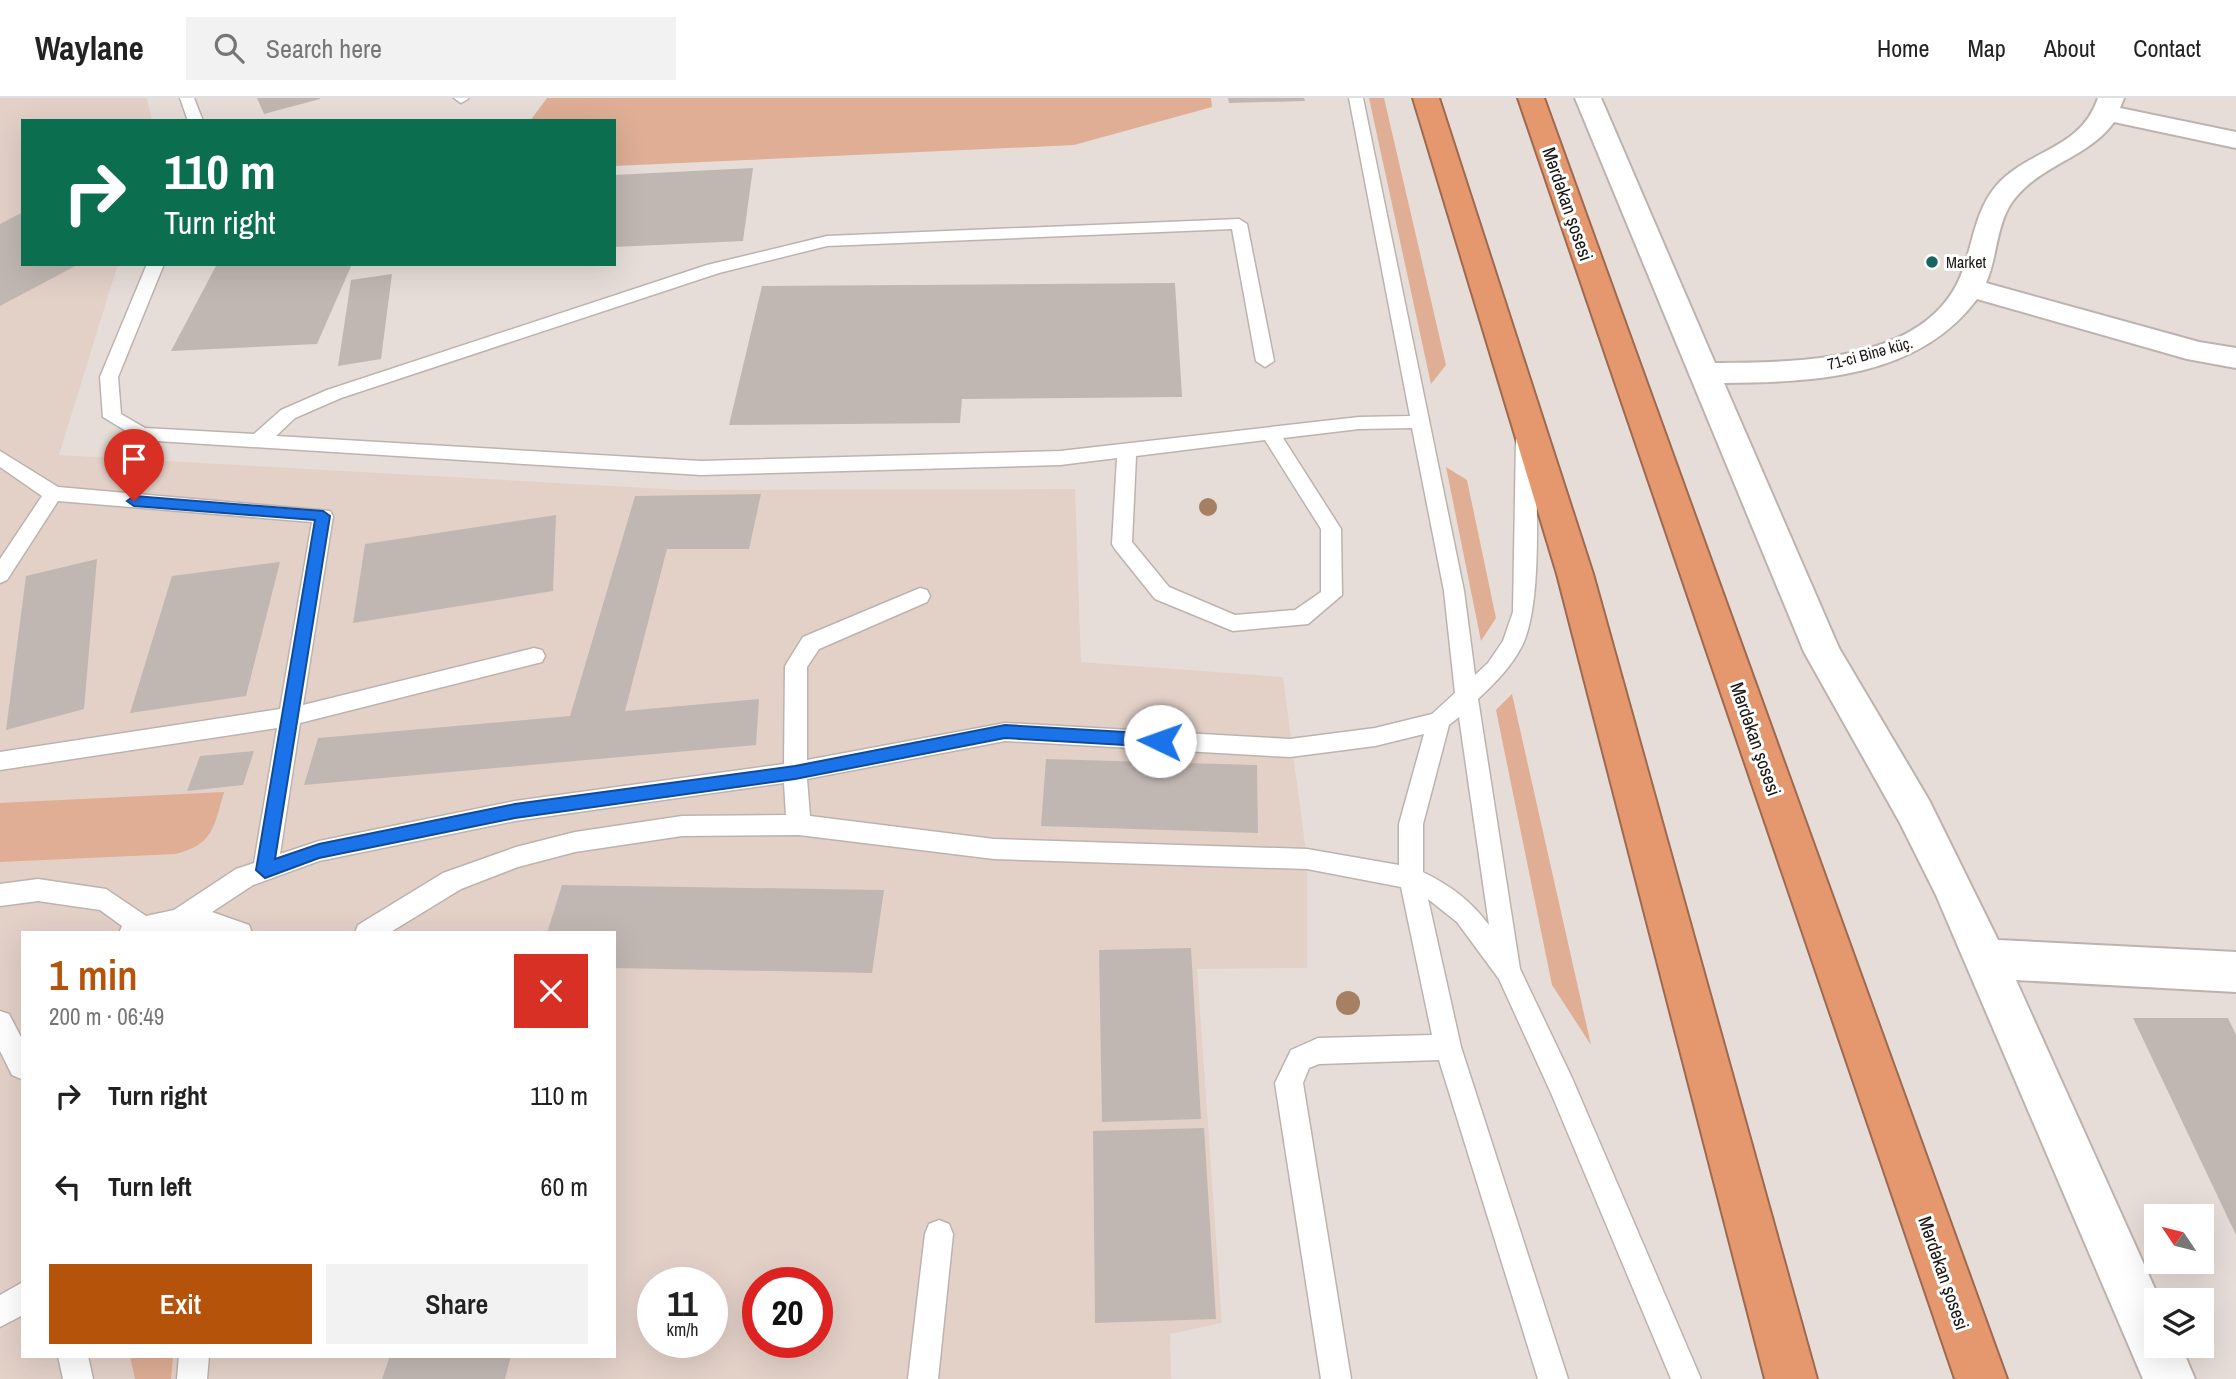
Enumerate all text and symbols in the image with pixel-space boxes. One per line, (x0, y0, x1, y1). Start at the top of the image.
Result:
search box (186, 17, 676, 80)
text: Waylane (35, 26, 144, 70)
icon: search (210, 29, 248, 67)
text: Search here (266, 31, 382, 66)
text: Home (1877, 32, 1929, 64)
text: Map (1967, 32, 2006, 64)
text: About (2044, 32, 2095, 64)
text: Contact (2133, 32, 2201, 64)
text: 110 m (164, 138, 276, 204)
street label: Mərdəkan şosesi (1536, 144, 1600, 264)
icon: right (49, 147, 140, 238)
text: Turn right (164, 201, 276, 244)
place label: Market (1946, 251, 1986, 273)
marker: Market (1924, 254, 1940, 270)
street label: 71-ci Binə küç. (1825, 331, 1915, 375)
pin (104, 429, 164, 501)
icon: arrive (115, 440, 153, 478)
street label: Mərdəkan şosesi (1724, 679, 1788, 799)
position arrow (1123, 704, 1197, 778)
text: 1 min (49, 947, 138, 1003)
button: close (514, 954, 588, 1028)
text: 200 m · 06:49 (49, 1001, 164, 1032)
icon: right (49, 1077, 87, 1115)
text: Turn right (108, 1078, 207, 1113)
text: 110 m (530, 1078, 588, 1113)
icon: left (49, 1168, 87, 1206)
text: Turn left (108, 1169, 192, 1204)
text: 60 m (541, 1169, 588, 1204)
north arrow (2144, 1204, 2214, 1274)
map controls (2144, 1204, 2214, 1358)
street label: Mərdəkan şosesi (1912, 1213, 1976, 1333)
button: Exit (49, 1264, 312, 1344)
button: Share (326, 1264, 588, 1344)
speed limit sign: 20 (742, 1267, 833, 1358)
text: 11 (667, 1280, 698, 1327)
button: layers (2144, 1288, 2214, 1358)
text: km/h (667, 1317, 699, 1342)

